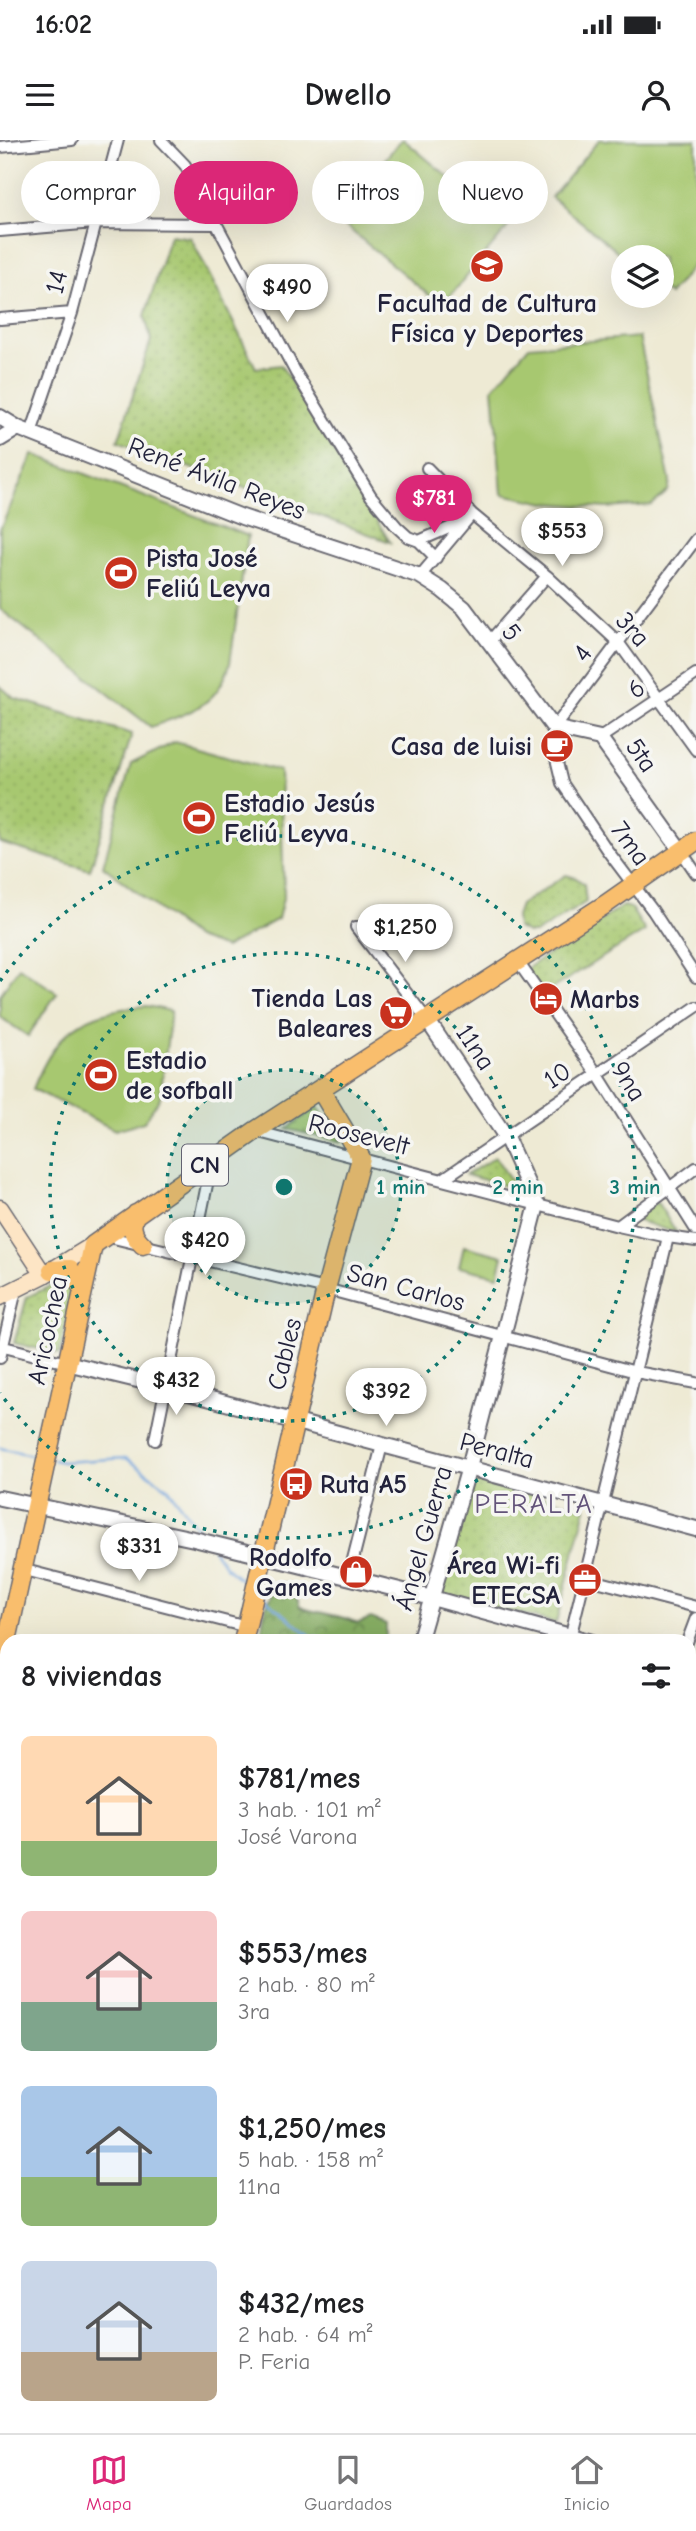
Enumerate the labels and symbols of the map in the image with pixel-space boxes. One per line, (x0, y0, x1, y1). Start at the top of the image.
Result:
school or university icon: Facultad de Cultura Física y Deportes (468, 247, 506, 285)
pin: $490 (246, 264, 328, 324)
street label: 14 (40, 268, 74, 297)
place label: Facultad de Cultura Física y Deportes (377, 289, 597, 349)
street label: René Ávila Reyes (124, 430, 310, 526)
pin: $781 (393, 476, 475, 535)
pin: $553 (521, 508, 603, 568)
place label: Pista José Feliú Leyva (146, 544, 271, 604)
sports icon: Pista José Feliú Leyva (102, 554, 140, 592)
street label: 3ra (609, 606, 656, 653)
street label: 5 (495, 618, 527, 647)
street label: 4 (567, 640, 599, 668)
street label: 6 (622, 672, 651, 705)
cafe icon: Casa de luisi (538, 727, 576, 765)
place label: Casa de luisi (391, 732, 532, 762)
street label: 5ta (619, 733, 663, 778)
place label: Estadio Jesús Feliú Leyva (224, 789, 375, 849)
sports icon: Estadio Jesús Feliú Leyva (180, 799, 218, 837)
street label: 7ma (604, 816, 656, 872)
pin: $1,250 (348, 904, 462, 964)
hotel icon: Marbs (527, 980, 565, 1018)
place label: Tienda Las Baleares (252, 984, 372, 1044)
place label: Marbs (570, 985, 639, 1015)
supermarket icon: Tienda Las Baleares (377, 994, 415, 1032)
street label: 11na (449, 1019, 501, 1076)
place label: Estadio de sofball (126, 1046, 233, 1106)
sports icon: Estadio de sofball (82, 1056, 120, 1094)
street label: 10 (538, 1056, 577, 1096)
street label: 9na (604, 1056, 652, 1107)
street label: Roosevelt (305, 1108, 414, 1162)
road number: CN (182, 1144, 228, 1185)
centre of rings (272, 1175, 296, 1199)
text: 1 min (377, 1175, 425, 1199)
text: 2 min (492, 1175, 544, 1199)
text: 3 min (609, 1175, 661, 1199)
pin: $420 (164, 1218, 246, 1277)
street label: San Carlos (344, 1258, 468, 1318)
street label: Aricochea (22, 1273, 74, 1387)
street label: Cables (262, 1315, 308, 1393)
pin: $432 (135, 1358, 217, 1417)
pin: $392 (345, 1368, 427, 1428)
street label: Peralta (456, 1427, 537, 1475)
street label: Ángel Guerra (388, 1462, 459, 1614)
bus stop icon: Ruta A5 (277, 1465, 315, 1503)
place label: Ruta A5 (320, 1470, 407, 1500)
district label: PERALTA (474, 1488, 594, 1520)
pin: $331 (98, 1524, 180, 1583)
place label: Rodolfo Games (249, 1543, 332, 1603)
place label: Área Wi-fi ETECSA (447, 1550, 561, 1611)
shop icon: Rodolfo Games (337, 1553, 375, 1591)
office icon: Área Wi-fi ETECSA (566, 1561, 604, 1599)

